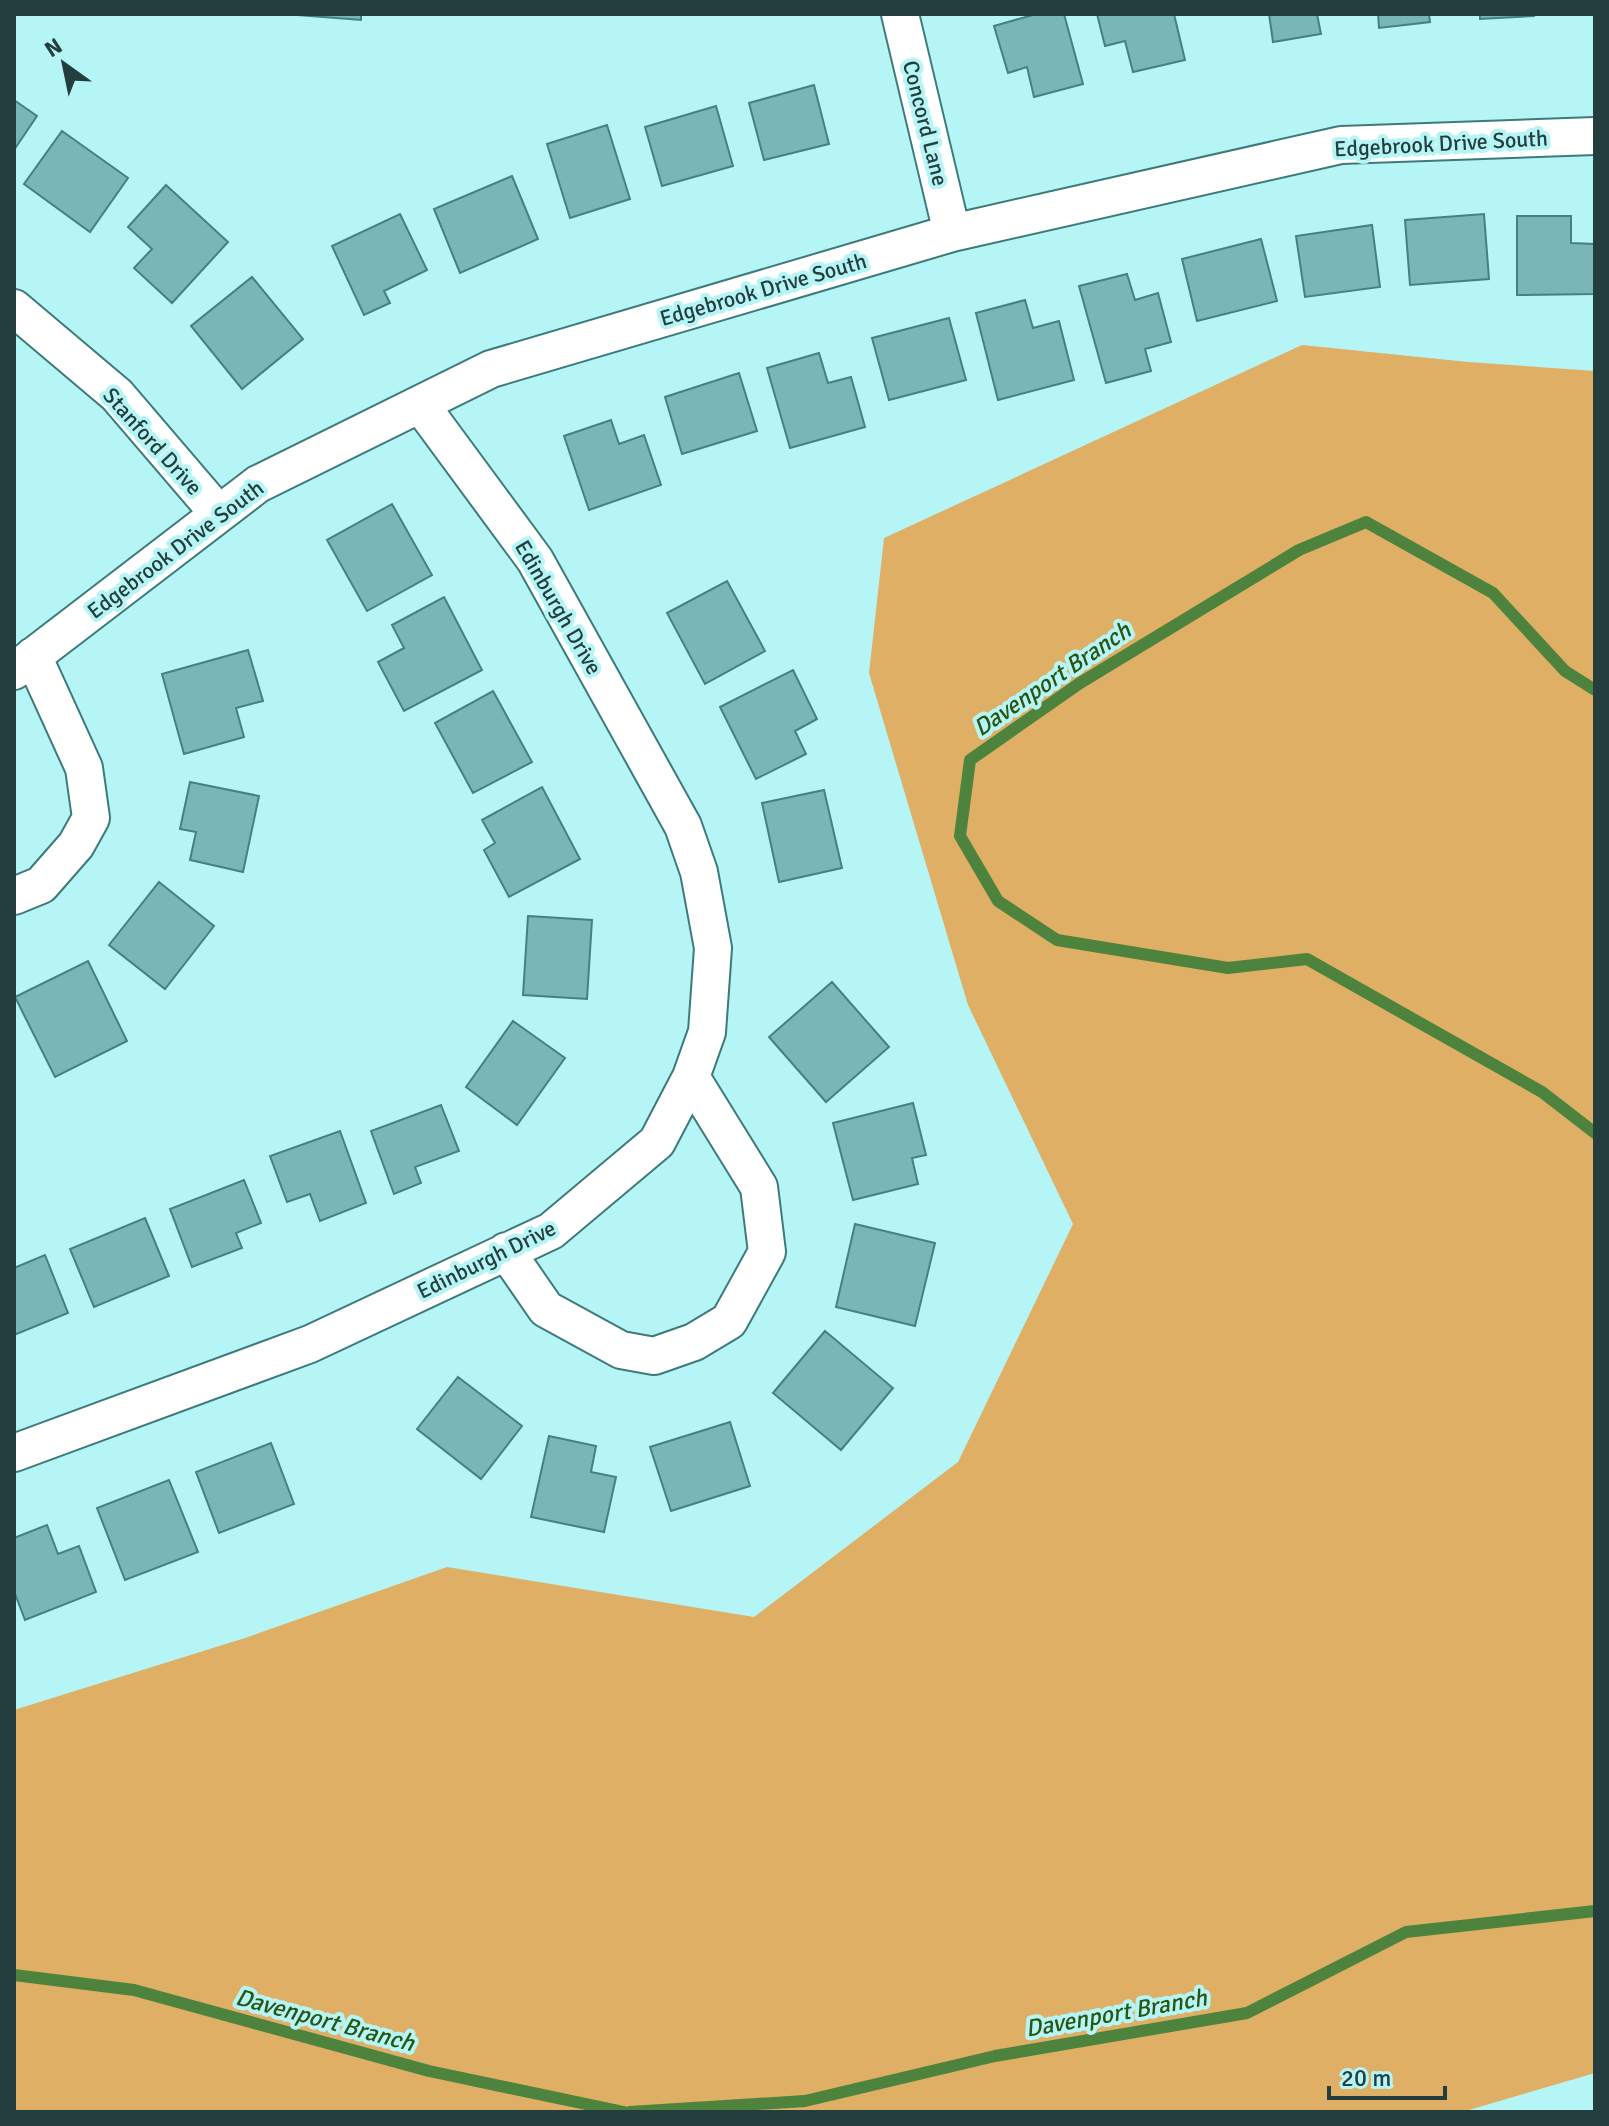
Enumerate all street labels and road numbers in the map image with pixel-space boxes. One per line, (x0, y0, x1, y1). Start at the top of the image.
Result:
street label: Concord Lane (897, 58, 954, 189)
street label: Edgebrook Drive South (1333, 124, 1549, 163)
street label: Edgebrook Drive South (657, 247, 870, 332)
street label: Stanford Drive (97, 382, 208, 501)
street label: Edgebrook Drive South (82, 474, 269, 625)
street label: Edinburgh Drive (509, 535, 608, 679)
street label: Edinburgh Drive (412, 1214, 560, 1305)

